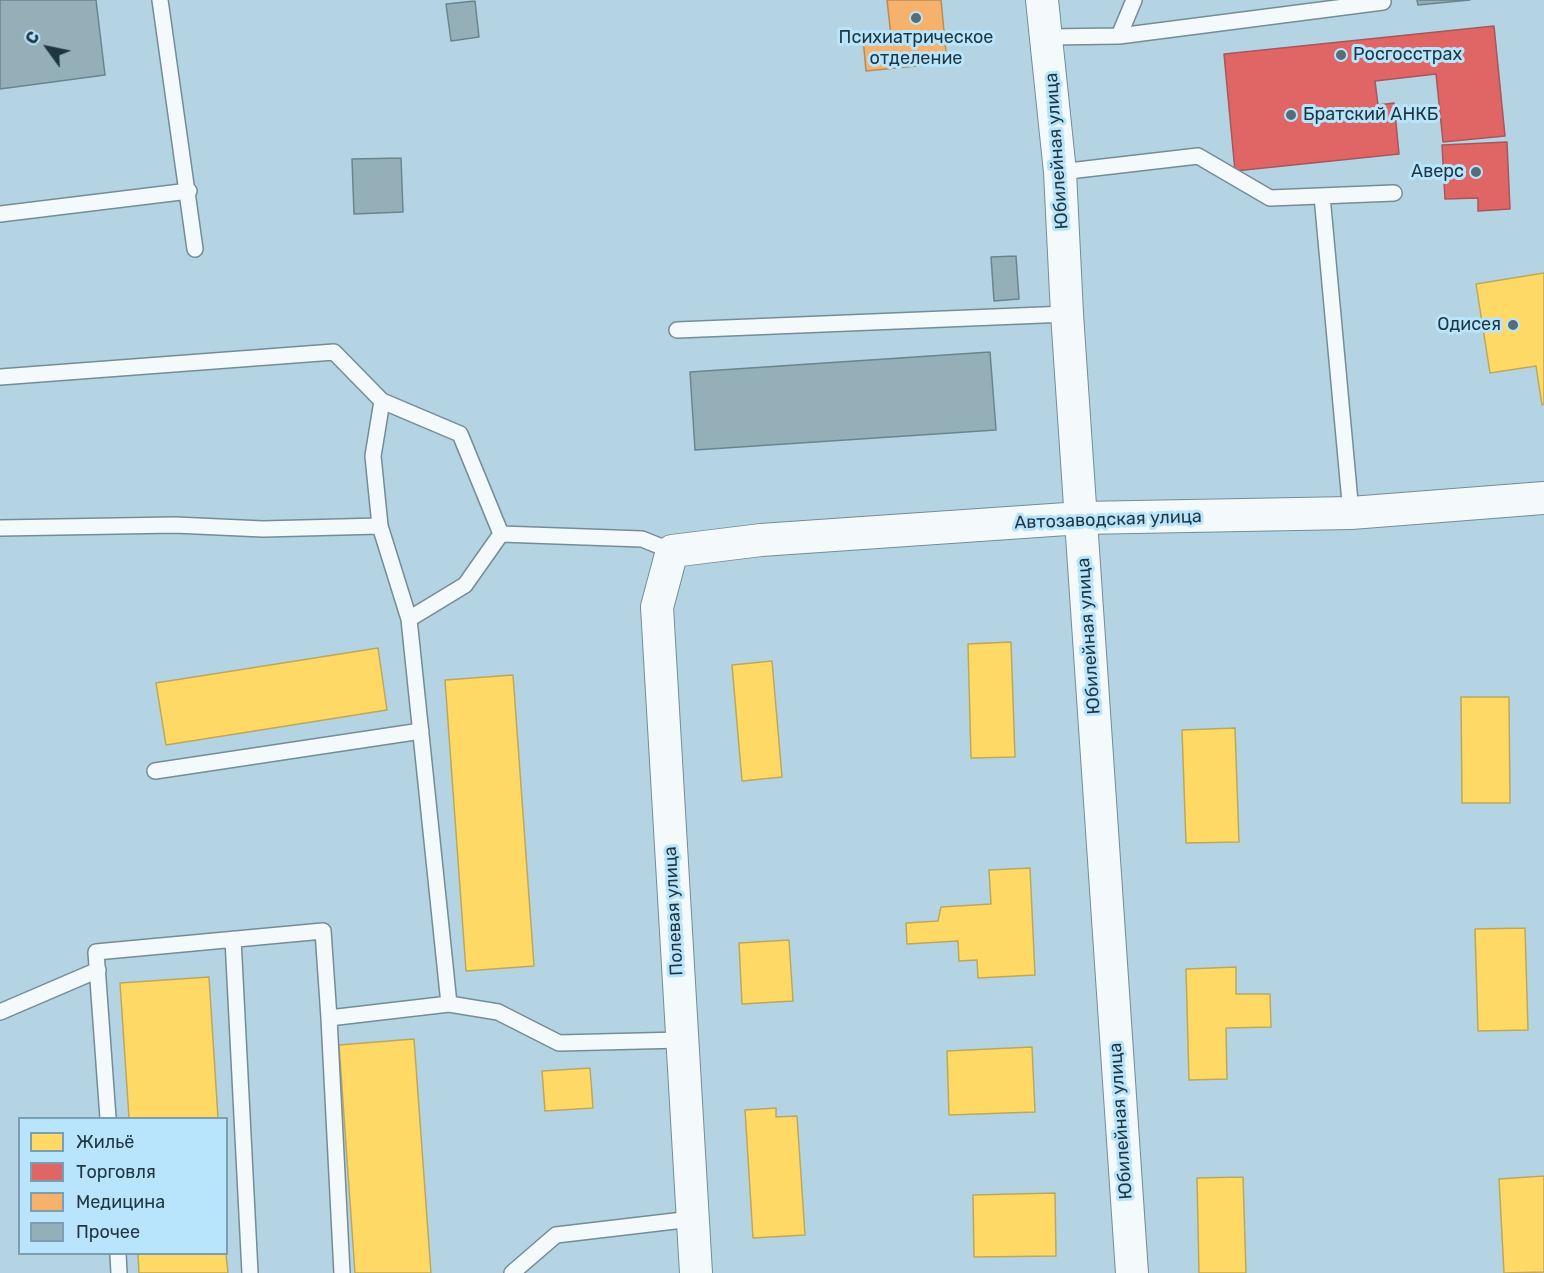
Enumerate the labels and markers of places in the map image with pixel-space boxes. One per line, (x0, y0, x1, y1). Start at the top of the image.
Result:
marker: Психиатрическое отделение (909, 11, 923, 25)
place label: Психиатрическое отделение (839, 27, 993, 70)
place label: Росгосстрах (1353, 44, 1462, 66)
marker: Росгосстрах (1334, 48, 1348, 62)
place label: Братский АНКБ (1303, 104, 1438, 126)
marker: Братский АНКБ (1284, 108, 1298, 122)
place label: Аверс (1411, 161, 1464, 183)
marker: Аверс (1469, 165, 1483, 179)
place label: Одисея (1437, 314, 1501, 336)
marker: Одисея (1506, 318, 1520, 332)

